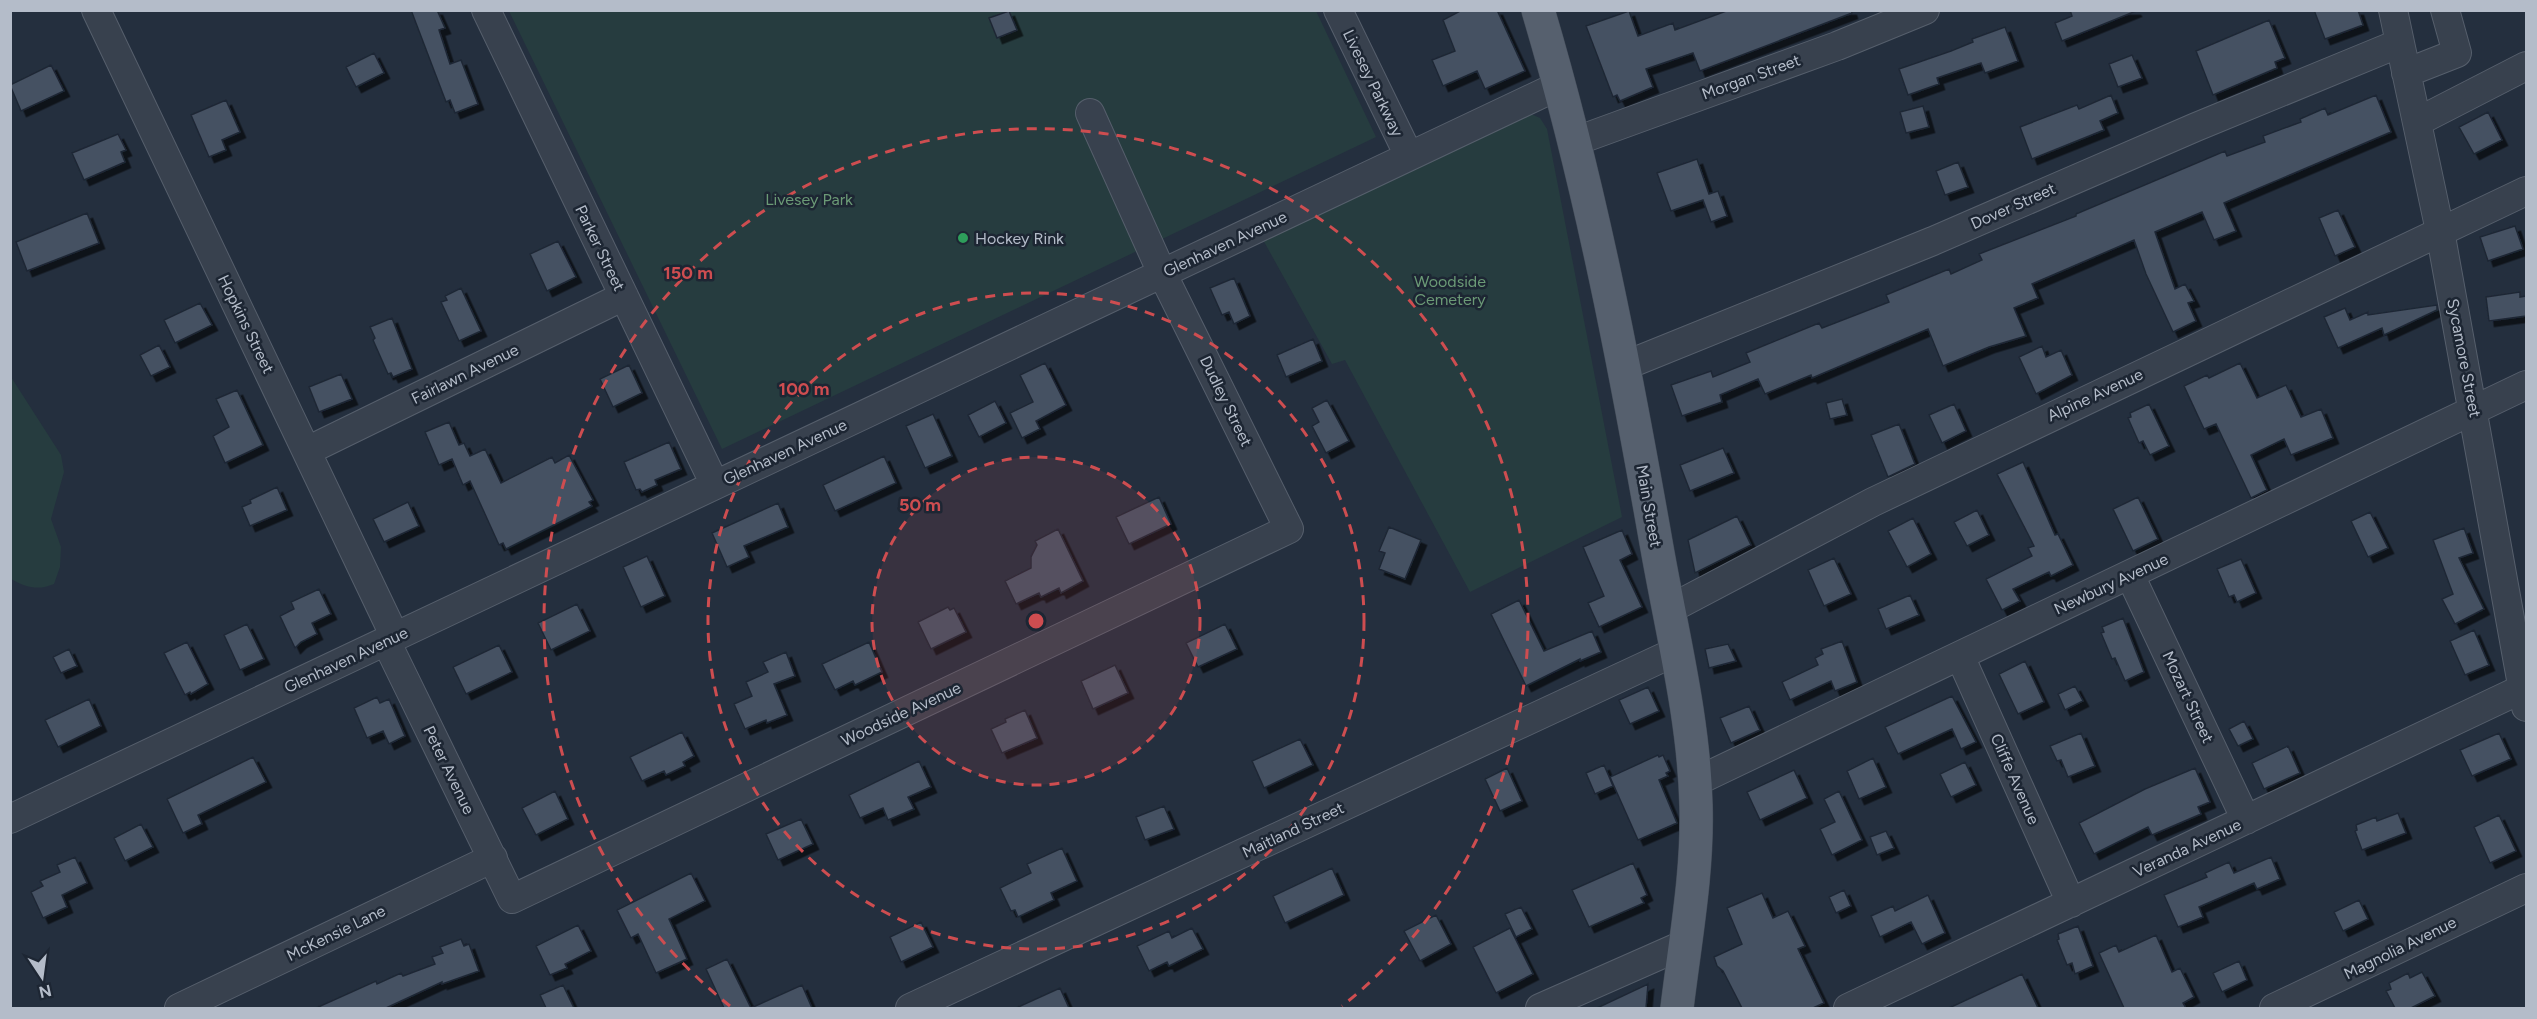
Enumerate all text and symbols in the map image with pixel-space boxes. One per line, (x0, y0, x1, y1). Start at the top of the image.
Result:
street label: Livesey Parkway (1339, 26, 1407, 140)
street label: Morgan Street (1699, 50, 1803, 104)
street label: Dover Street (1968, 179, 2058, 233)
park label: Livesey Park (765, 190, 853, 209)
street label: Parker Street (571, 202, 629, 294)
street label: Glenhaven Avenue (1160, 207, 1290, 281)
place label: Hockey Rink (975, 229, 1064, 248)
marker: Hockey Rink (956, 231, 970, 245)
text: 150 m (663, 262, 713, 284)
street label: Hopkins Street (214, 272, 278, 376)
park label: Woodside Cemetery (1414, 272, 1486, 309)
street label: Sycamore Street (2443, 297, 2485, 419)
street label: Fairlawn Avenue (408, 340, 522, 408)
street label: Dudley Street (1196, 353, 1256, 449)
street label: Alpine Avenue (2044, 364, 2146, 425)
text: 100 m (779, 378, 829, 400)
street label: Glenhaven Avenue (720, 415, 850, 489)
street label: Main Street (1632, 463, 1666, 549)
text: 50 m (899, 494, 941, 516)
street label: Newbury Avenue (2051, 549, 2171, 619)
centre of rings (1026, 611, 1046, 631)
street label: Glenhaven Avenue (281, 623, 411, 697)
street label: Mozart Street (2158, 648, 2218, 746)
street label: Woodside Avenue (838, 678, 964, 750)
street label: Peter Avenue (419, 723, 479, 818)
street label: Cliffe Avenue (1987, 731, 2044, 828)
street label: Maitland Street (1239, 798, 1347, 862)
street label: Veranda Avenue (2130, 814, 2244, 881)
street label: McKensie Lane (284, 901, 389, 965)
street label: Magnolia Avenue (2341, 912, 2460, 983)
north arrow (12, 947, 72, 1007)
text: N (37, 980, 53, 1002)

